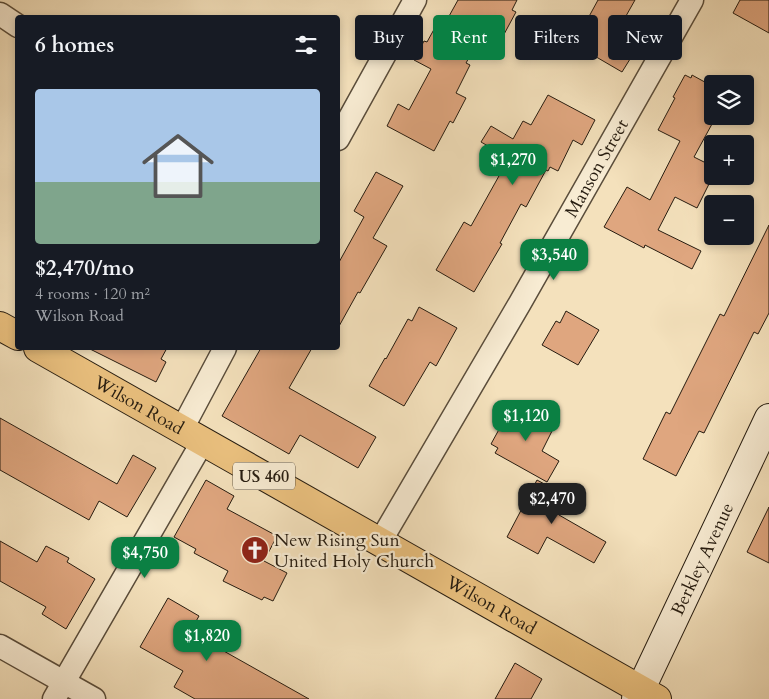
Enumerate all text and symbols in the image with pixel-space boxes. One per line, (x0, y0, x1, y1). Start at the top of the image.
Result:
chip: Buy (355, 15, 423, 60)
chip: Rent (433, 15, 505, 60)
chip: Filters (515, 15, 598, 60)
chip: New (608, 15, 682, 60)
text: 6 homes (35, 31, 114, 60)
icon: filters (292, 31, 320, 59)
map controls (704, 75, 754, 245)
button: layers (704, 75, 754, 125)
street label: Manson Street (559, 115, 635, 222)
icon: home (133, 121, 223, 211)
button: + (704, 135, 754, 185)
pin: $1,270 (472, 144, 554, 186)
text: $1,270 (490, 149, 536, 171)
button: − (704, 195, 754, 245)
pin: $3,540 (513, 238, 595, 281)
text: $3,540 (531, 244, 577, 266)
text: $2,470/mo (35, 254, 134, 283)
text: 4 rooms · 120 m² (35, 283, 150, 305)
text: Wilson Road (35, 305, 124, 327)
street label: Wilson Road (88, 370, 189, 441)
pin: $1,120 (485, 400, 567, 442)
text: $1,120 (503, 405, 549, 427)
road number: US 460 (233, 462, 295, 490)
pin: $2,470 (511, 482, 593, 525)
text: $2,470 (529, 488, 575, 510)
street label: Berkley Avenue (665, 499, 740, 620)
place label: New Rising Sun United Holy Church (274, 528, 434, 574)
church icon: New Rising Sun United Holy Church (240, 535, 270, 565)
pin: $4,750 (104, 536, 186, 579)
text: $4,750 (122, 542, 168, 564)
street label: Wilson Road (440, 569, 541, 641)
pin: $1,820 (166, 620, 248, 662)
text: $1,820 (184, 625, 230, 647)

